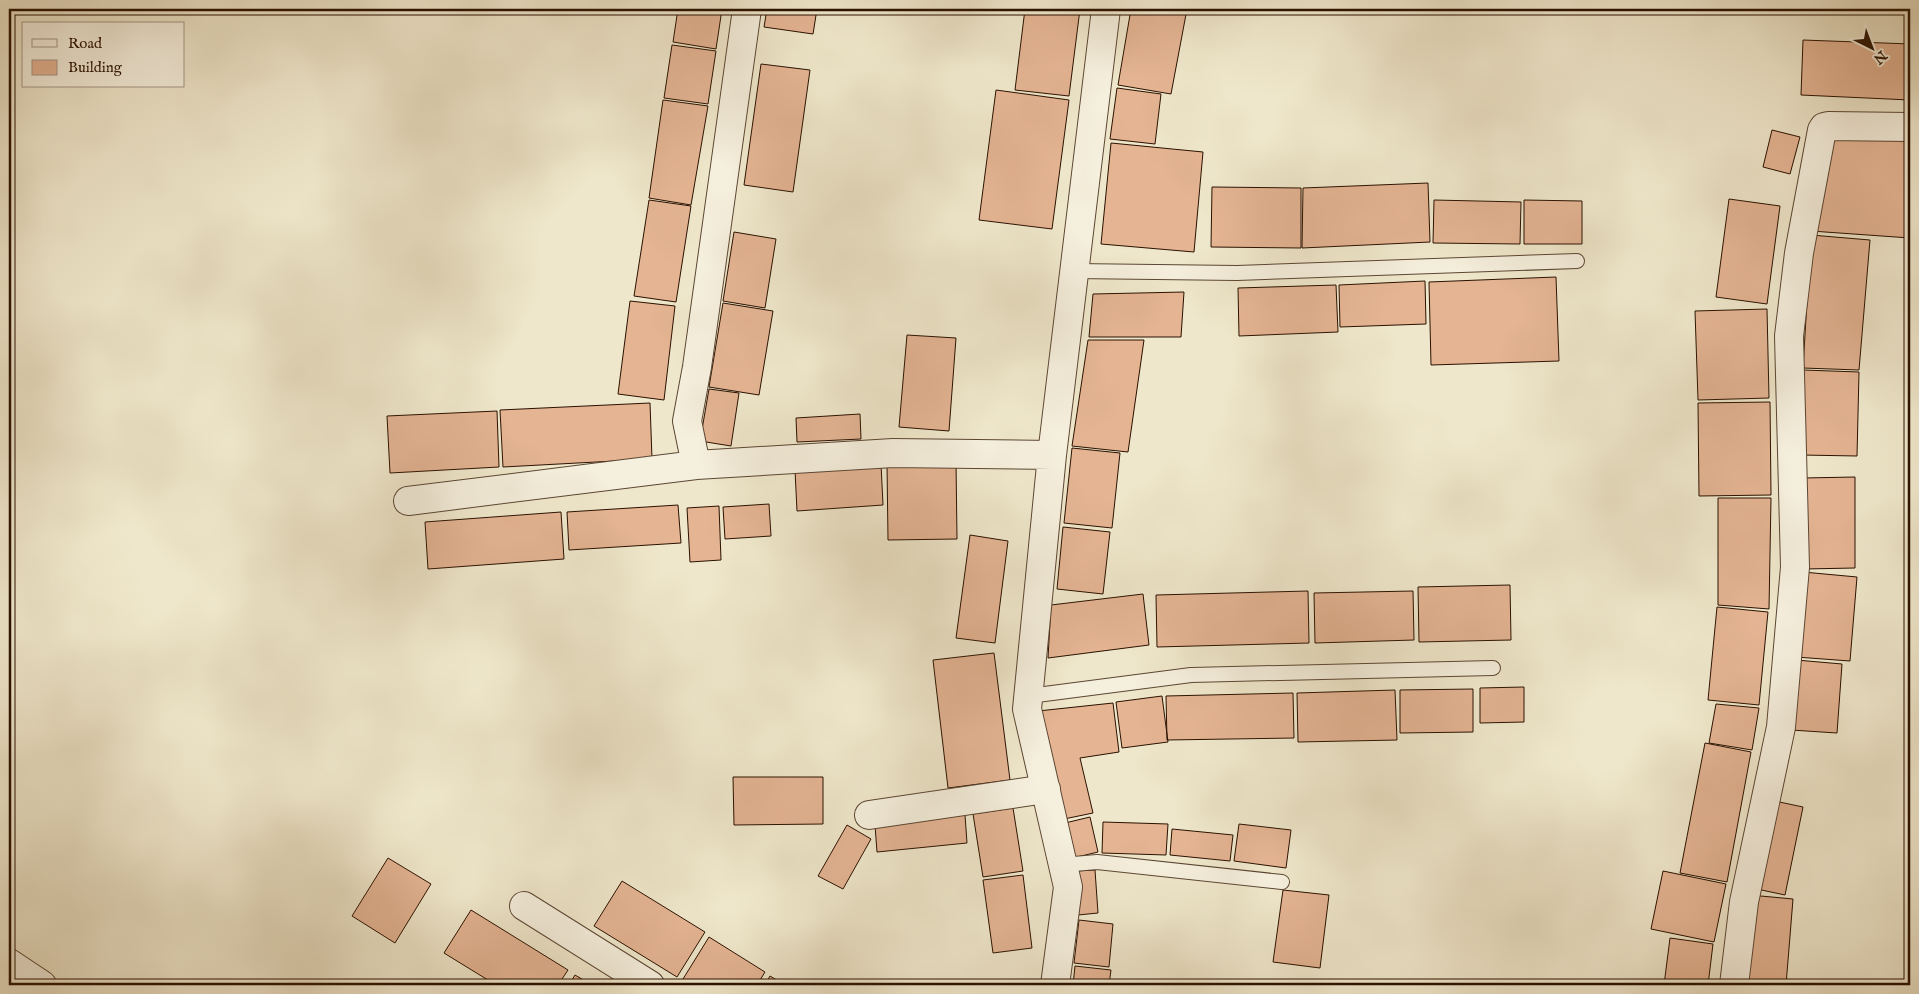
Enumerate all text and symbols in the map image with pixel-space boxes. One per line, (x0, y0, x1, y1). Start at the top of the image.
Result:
legend (22, 22, 185, 88)
north arrow (1846, 22, 1896, 72)
text: Road (68, 34, 103, 53)
text: N (1870, 46, 1891, 68)
text: Building (68, 58, 123, 77)

